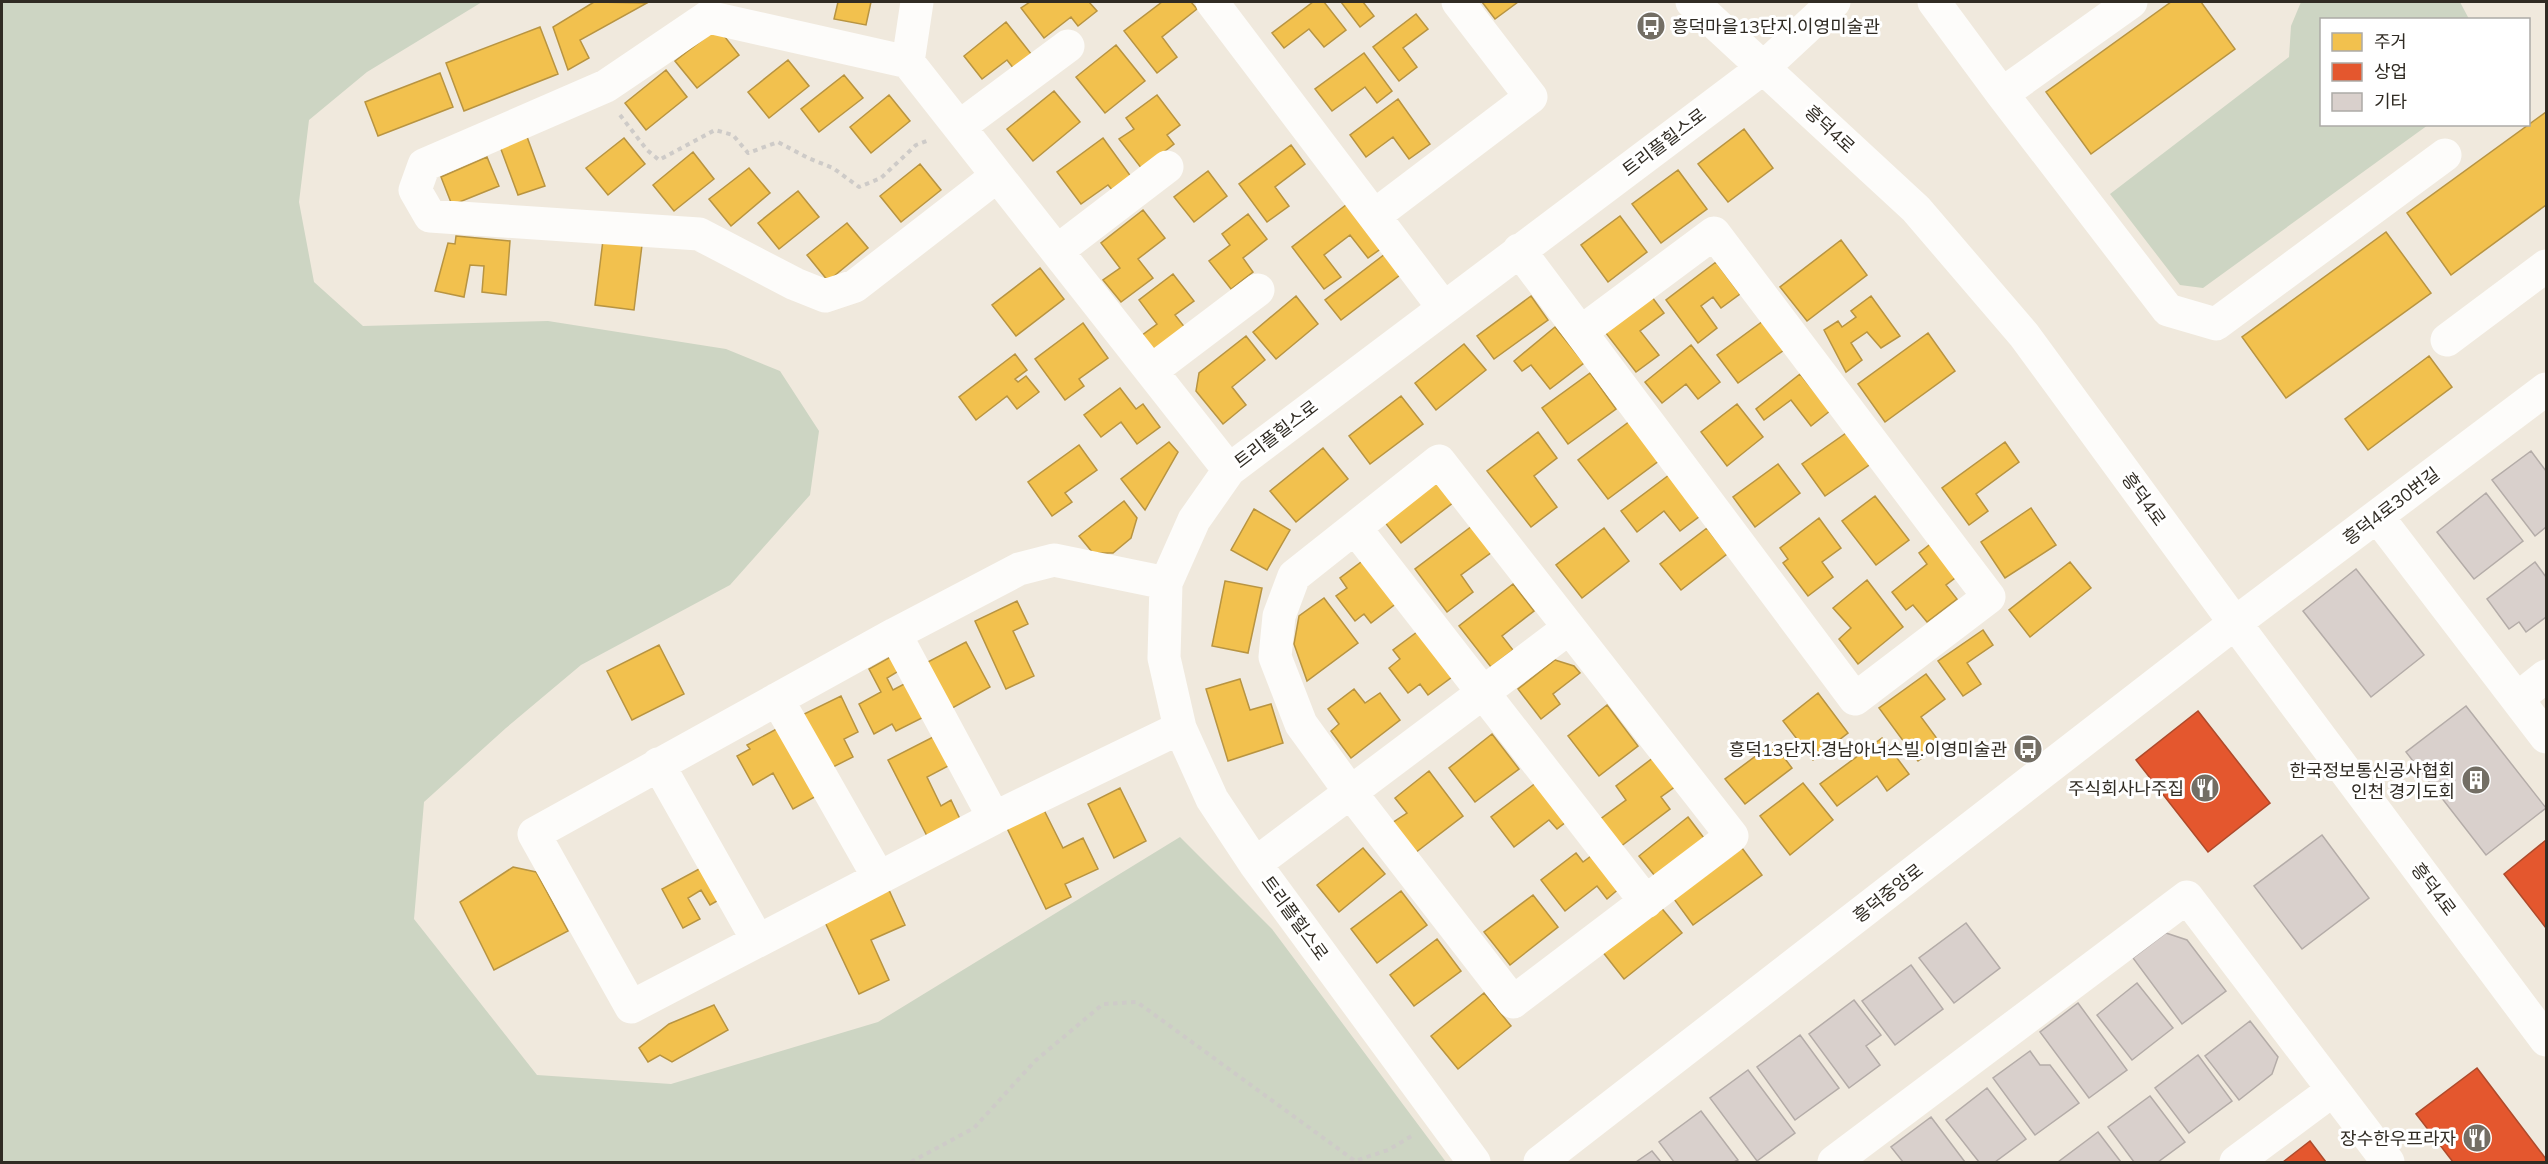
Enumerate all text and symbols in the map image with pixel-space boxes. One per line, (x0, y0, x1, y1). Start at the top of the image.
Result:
bus stop icon: 흥덕마을13단지.이영미술관 (1635, 10, 1667, 42)
place label: 흥덕마을13단지.이영미술관 (1672, 15, 1880, 38)
legend (2320, 18, 2530, 126)
text: 주거 (2374, 30, 2407, 53)
text: 상업 (2374, 60, 2407, 83)
text: 기타 (2374, 90, 2408, 113)
street label: 흥덕4로 (1800, 100, 1860, 158)
street label: 트리플힐스로 (1617, 103, 1711, 181)
street label: 트리플힐스로 (1229, 395, 1323, 473)
street label: 흥덕4로30번길 (2338, 462, 2444, 550)
street label: 흥덕4로 (2117, 468, 2171, 530)
bus stop icon: 흥덕13단지.경남아너스빌.이영미술관 (2012, 733, 2044, 765)
place label: 흥덕13단지.경남아너스빌.이영미술관 (1729, 738, 2007, 761)
place label: 한국정보통신공사협회 인천 경기도회 (2289, 759, 2455, 803)
building icon: 한국정보통신공사협회 인천 경기도회 (2460, 764, 2492, 796)
restaurant icon: 주식회사나주집 (2189, 772, 2221, 804)
place label: 주식회사나주집 (2068, 777, 2184, 800)
street label: 흥덕중앙로 (1848, 858, 1928, 928)
street label: 흥덕4로 (2407, 858, 2461, 920)
street label: 트리플힐스로 (1256, 871, 1334, 965)
restaurant icon: 장수한우프라자 (2461, 1122, 2493, 1154)
place label: 장수한우프라자 (2340, 1127, 2456, 1150)

